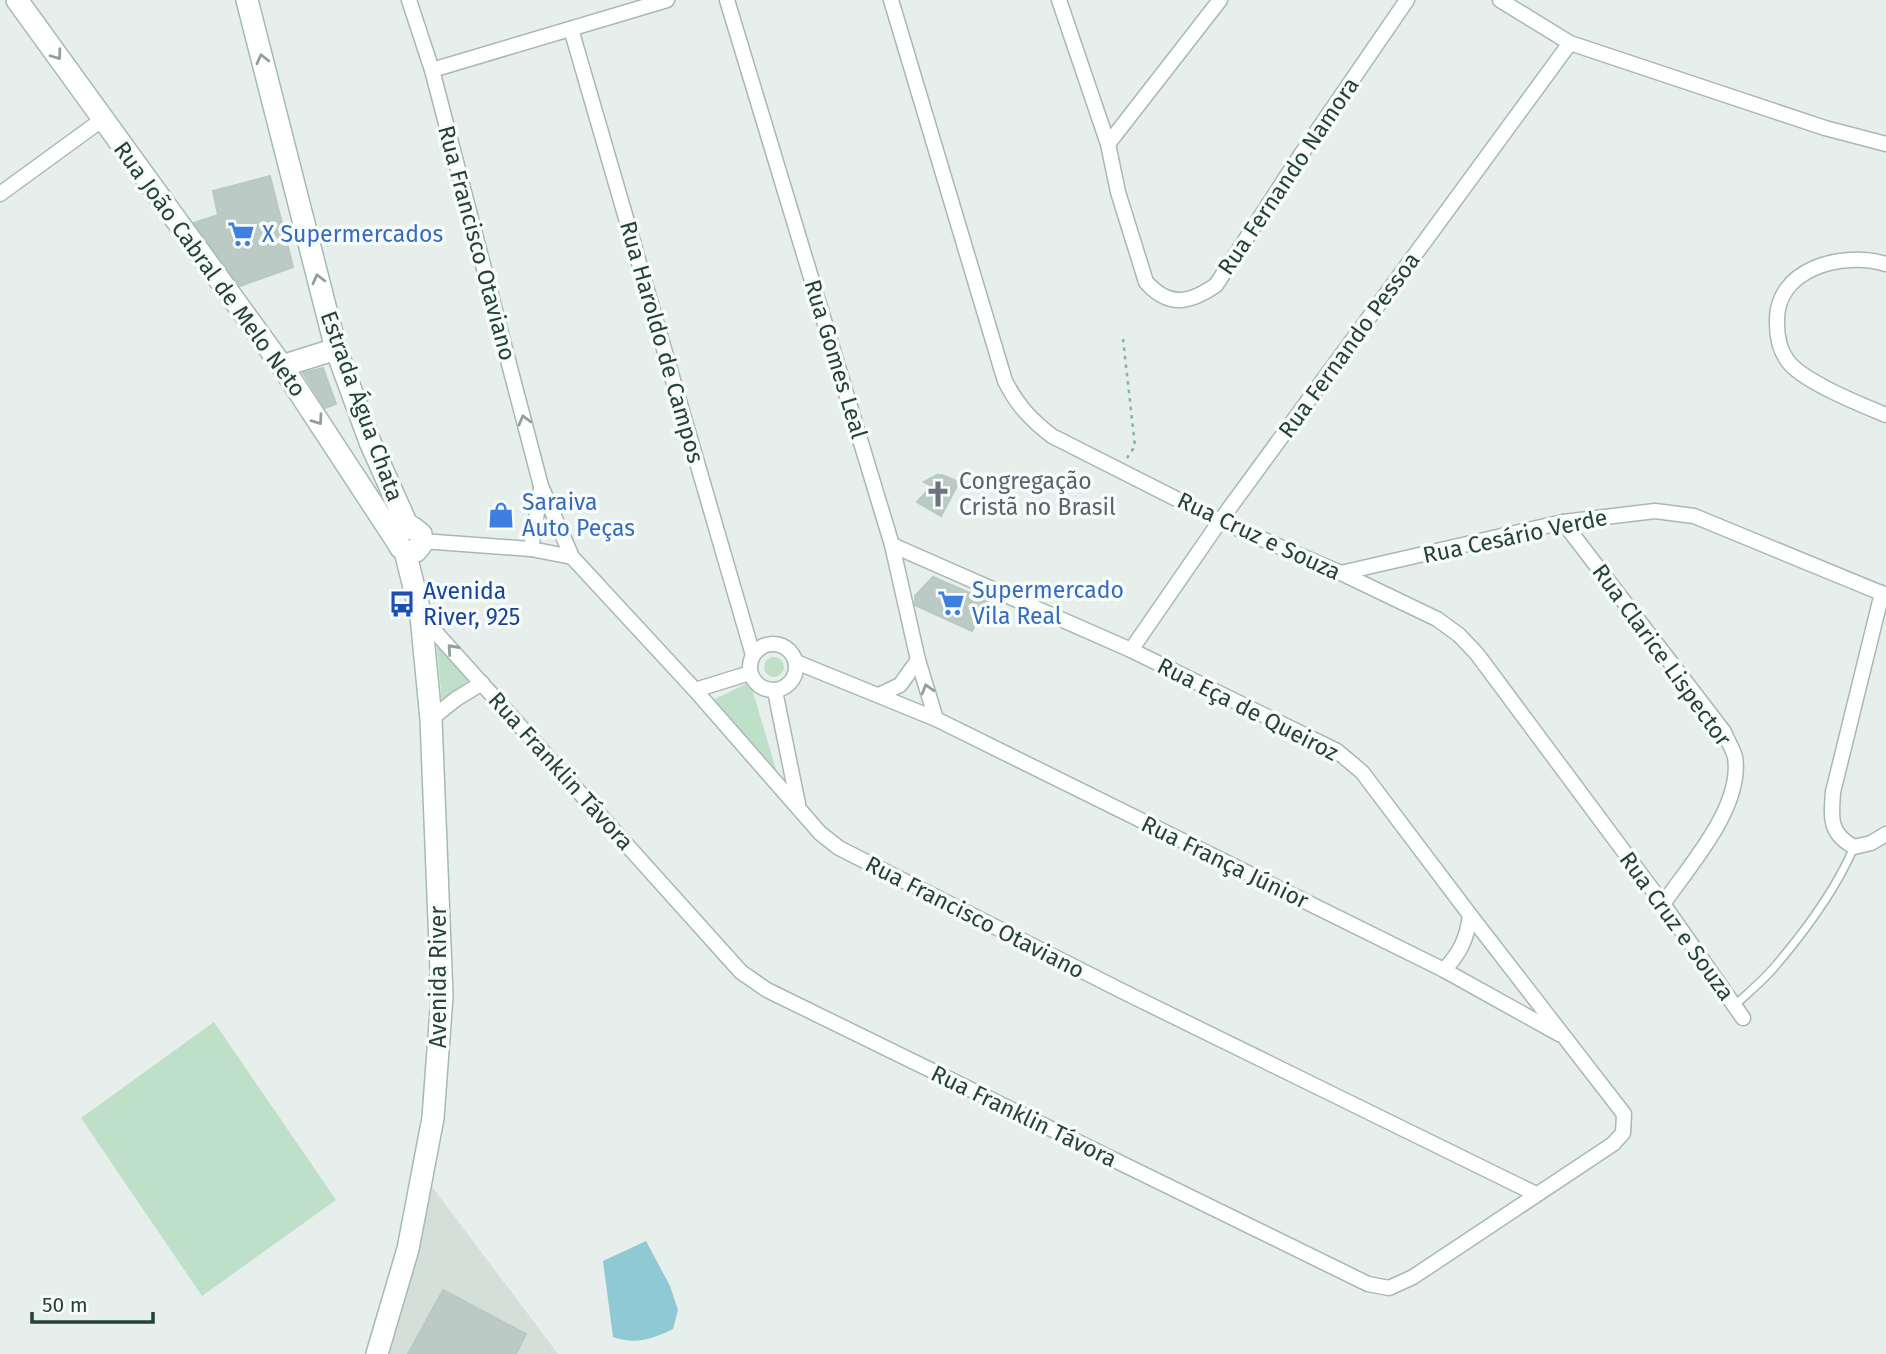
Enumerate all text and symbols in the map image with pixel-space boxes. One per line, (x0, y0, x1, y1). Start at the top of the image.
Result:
one-way arrow (49, 47, 61, 60)
one-way arrow (256, 53, 270, 65)
street label: Rua Fernando Namora (1211, 72, 1365, 280)
street label: Rua Francisco Otaviano (432, 122, 522, 364)
street label: Rua João Cabral de Melo Neto (108, 136, 312, 402)
street label: Rua Haroldo de Campos (614, 218, 710, 466)
supermarket icon: X Supermercados (226, 219, 256, 249)
place label: X Supermercados (262, 220, 443, 248)
street label: Rua Fernando Pessoa (1272, 247, 1426, 443)
one-way arrow (312, 273, 326, 285)
street label: Rua Gomes Leal (798, 276, 874, 442)
street label: Estrada Água Chata (315, 307, 410, 505)
one-way arrow (310, 412, 323, 425)
one-way arrow (517, 414, 532, 426)
place label: Congregação Cristã no Brasil (959, 467, 1116, 521)
church icon: Congregação Cristã no Brasil (923, 479, 953, 509)
street label: Rua Cruz e Souza (1173, 486, 1345, 586)
place label: Saraiva Auto Peças (522, 488, 635, 542)
shop icon: Saraiva Auto Peças (486, 500, 516, 530)
street label: Rua Cesário Verde (1420, 503, 1610, 569)
street label: Rua Clarice Lispector (1586, 558, 1738, 752)
place label: Supermercado Vila Real (972, 576, 1124, 630)
place label: Avenida River, 925 (423, 577, 520, 631)
supermarket icon: Supermercado Vila Real (936, 588, 966, 618)
bus stop icon: Avenida River, 925 (387, 589, 417, 619)
one-way arrow (448, 644, 460, 657)
street label: Rua Eça de Queiroz (1153, 651, 1343, 767)
one-way arrow (921, 684, 935, 696)
street label: Rua Franklin Távora (483, 686, 639, 856)
street label: Rua França Júnior (1137, 809, 1313, 915)
street label: Rua Cruz e Souza (1614, 846, 1740, 1006)
street label: Rua Francisco Otaviano (861, 850, 1089, 984)
street label: Avenida River (424, 906, 452, 1048)
street label: Rua Franklin Távora (927, 1059, 1121, 1173)
scale bar (32, 1280, 152, 1324)
text: 50 m (42, 1292, 88, 1318)

